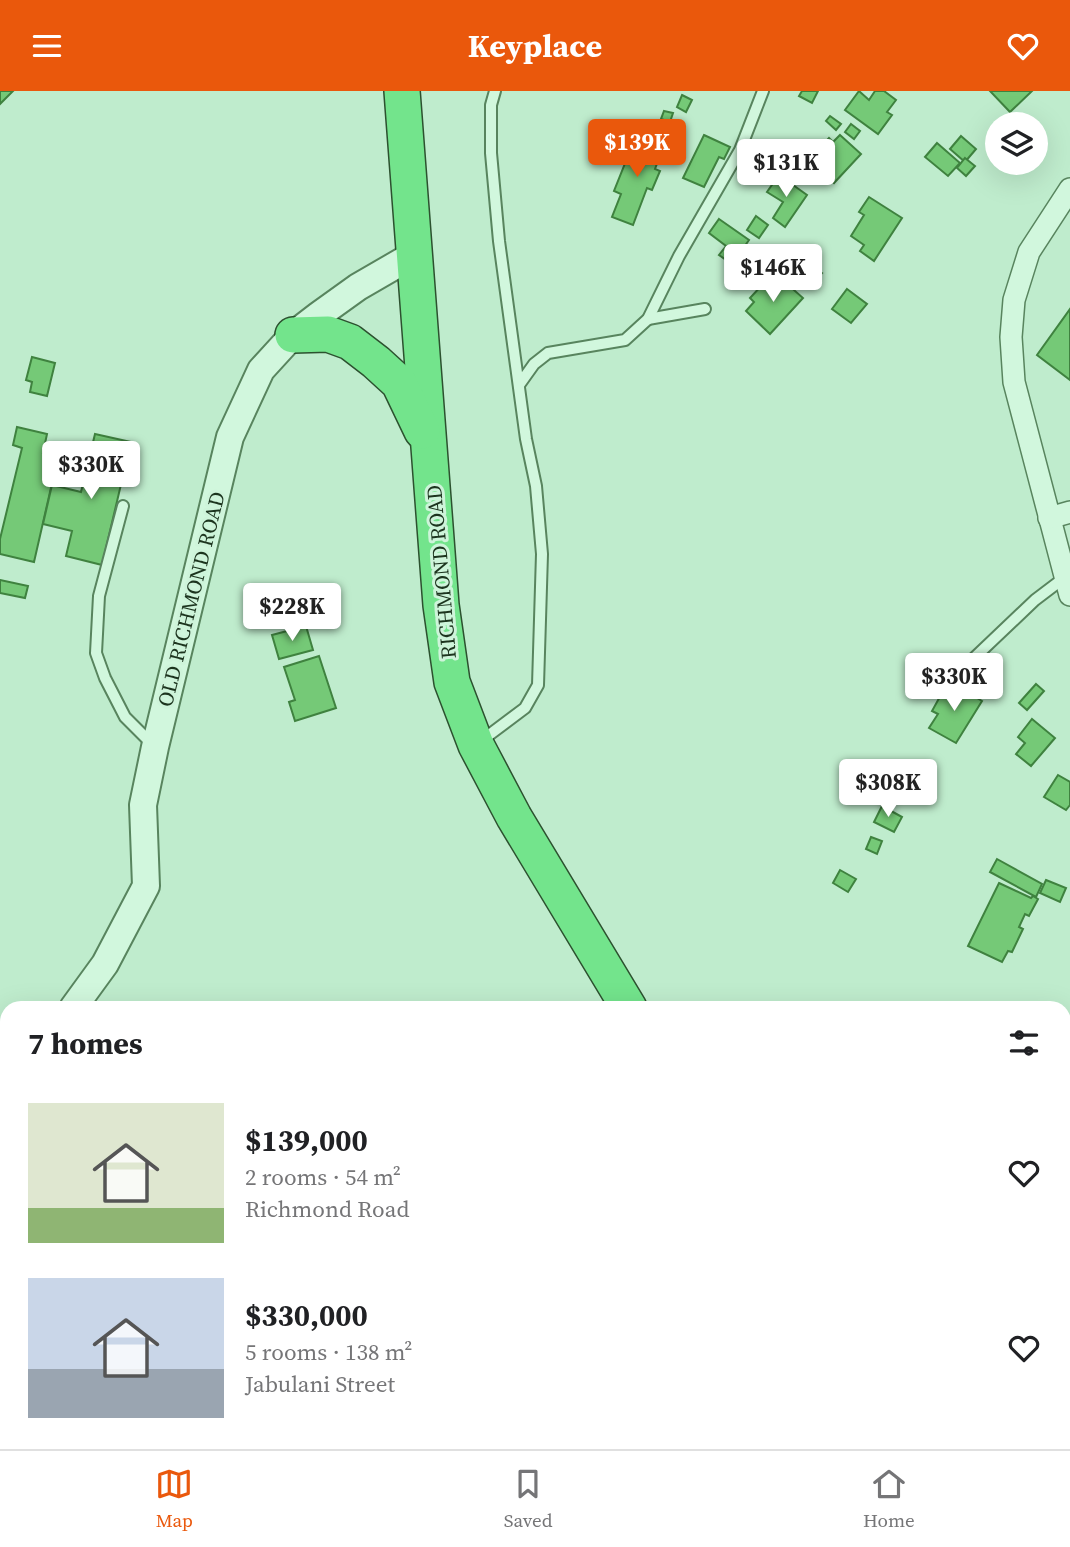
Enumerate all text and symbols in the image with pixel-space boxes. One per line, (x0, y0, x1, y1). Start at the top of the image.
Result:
text: Keyplace (468, 24, 602, 68)
icon: menu (28, 27, 66, 65)
icon: heart (1004, 27, 1042, 65)
map controls (985, 112, 1048, 175)
button: layers (985, 112, 1048, 175)
pin: $139K (588, 119, 686, 179)
text: $139K (604, 126, 670, 158)
pin: $131K (737, 139, 835, 199)
text: $131K (753, 146, 819, 178)
pin: $146K (724, 245, 822, 304)
text: $146K (740, 251, 806, 283)
pin: $330K (42, 441, 140, 501)
text: $330K (58, 448, 124, 480)
street label: RICHMOND ROAD (419, 484, 463, 660)
street label: OLD RICHMOND ROAD (150, 488, 232, 710)
pin: $228K (243, 583, 341, 643)
text: $228K (259, 590, 325, 622)
pin: $330K (905, 653, 1003, 713)
text: $330K (921, 660, 987, 692)
pin: $308K (839, 759, 937, 819)
text: $308K (855, 766, 921, 798)
text: 7 homes (28, 1023, 143, 1064)
icon: filters (1005, 1024, 1043, 1062)
text: $139,000 (245, 1120, 368, 1161)
icon: home (84, 1131, 168, 1215)
icon: heart (1005, 1154, 1043, 1192)
text: 2 rooms · 54 m² (245, 1161, 401, 1193)
text: Richmond Road (245, 1193, 409, 1225)
text: $330,000 (245, 1295, 368, 1336)
icon: home (84, 1306, 168, 1390)
icon: heart (1005, 1329, 1043, 1367)
text: 5 rooms · 138 m² (245, 1336, 412, 1368)
text: Jabulani Street (245, 1368, 395, 1400)
tab: Map (155, 1465, 193, 1533)
tab: Saved (504, 1465, 552, 1533)
tab: Home (863, 1465, 915, 1533)

